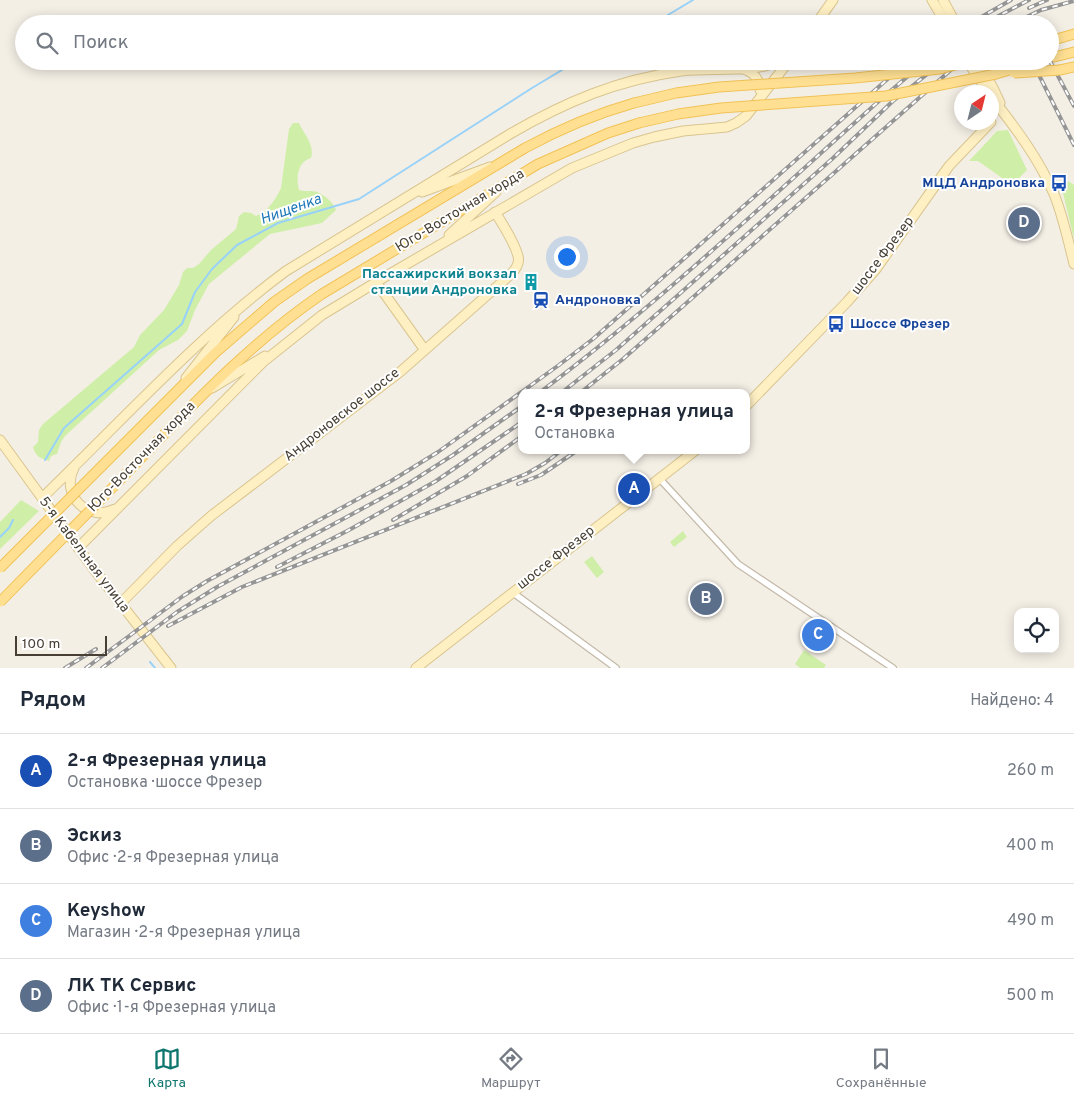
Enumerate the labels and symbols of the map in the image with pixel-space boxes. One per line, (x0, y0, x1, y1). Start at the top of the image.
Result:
north arrow (954, 85, 999, 130)
street label: Юго-Восточная хорда (392, 166, 528, 256)
bus stop icon: МЦД Андроновка (1049, 173, 1069, 193)
place label: МЦД Андроновка (922, 175, 1045, 192)
water label: Нищенка (258, 190, 324, 230)
pin: D (1008, 204, 1040, 242)
street label: шоссе Фрезер (848, 213, 918, 299)
your location (554, 244, 580, 270)
place label: Пассажирский вокзал станции Андроновка (362, 266, 517, 299)
building icon: Пассажирский вокзал станции Андроновка (521, 272, 541, 292)
station icon: Андроновка (531, 290, 551, 310)
place label: Андроновка (555, 292, 641, 309)
bus stop icon: Шоссе Фрезер (826, 314, 846, 334)
place label: Шоссе Фрезер (850, 316, 950, 333)
street label: Андроновское шоссе (281, 365, 403, 465)
street label: Юго-Восточная хорда (85, 398, 199, 516)
pin: A (618, 470, 650, 508)
street label: 5-я Кабельная улица (35, 494, 133, 616)
street label: шоссе Фрезер (514, 522, 598, 594)
pin: B (690, 580, 722, 618)
pin: C (802, 616, 834, 654)
scale bar (15, 633, 108, 656)

